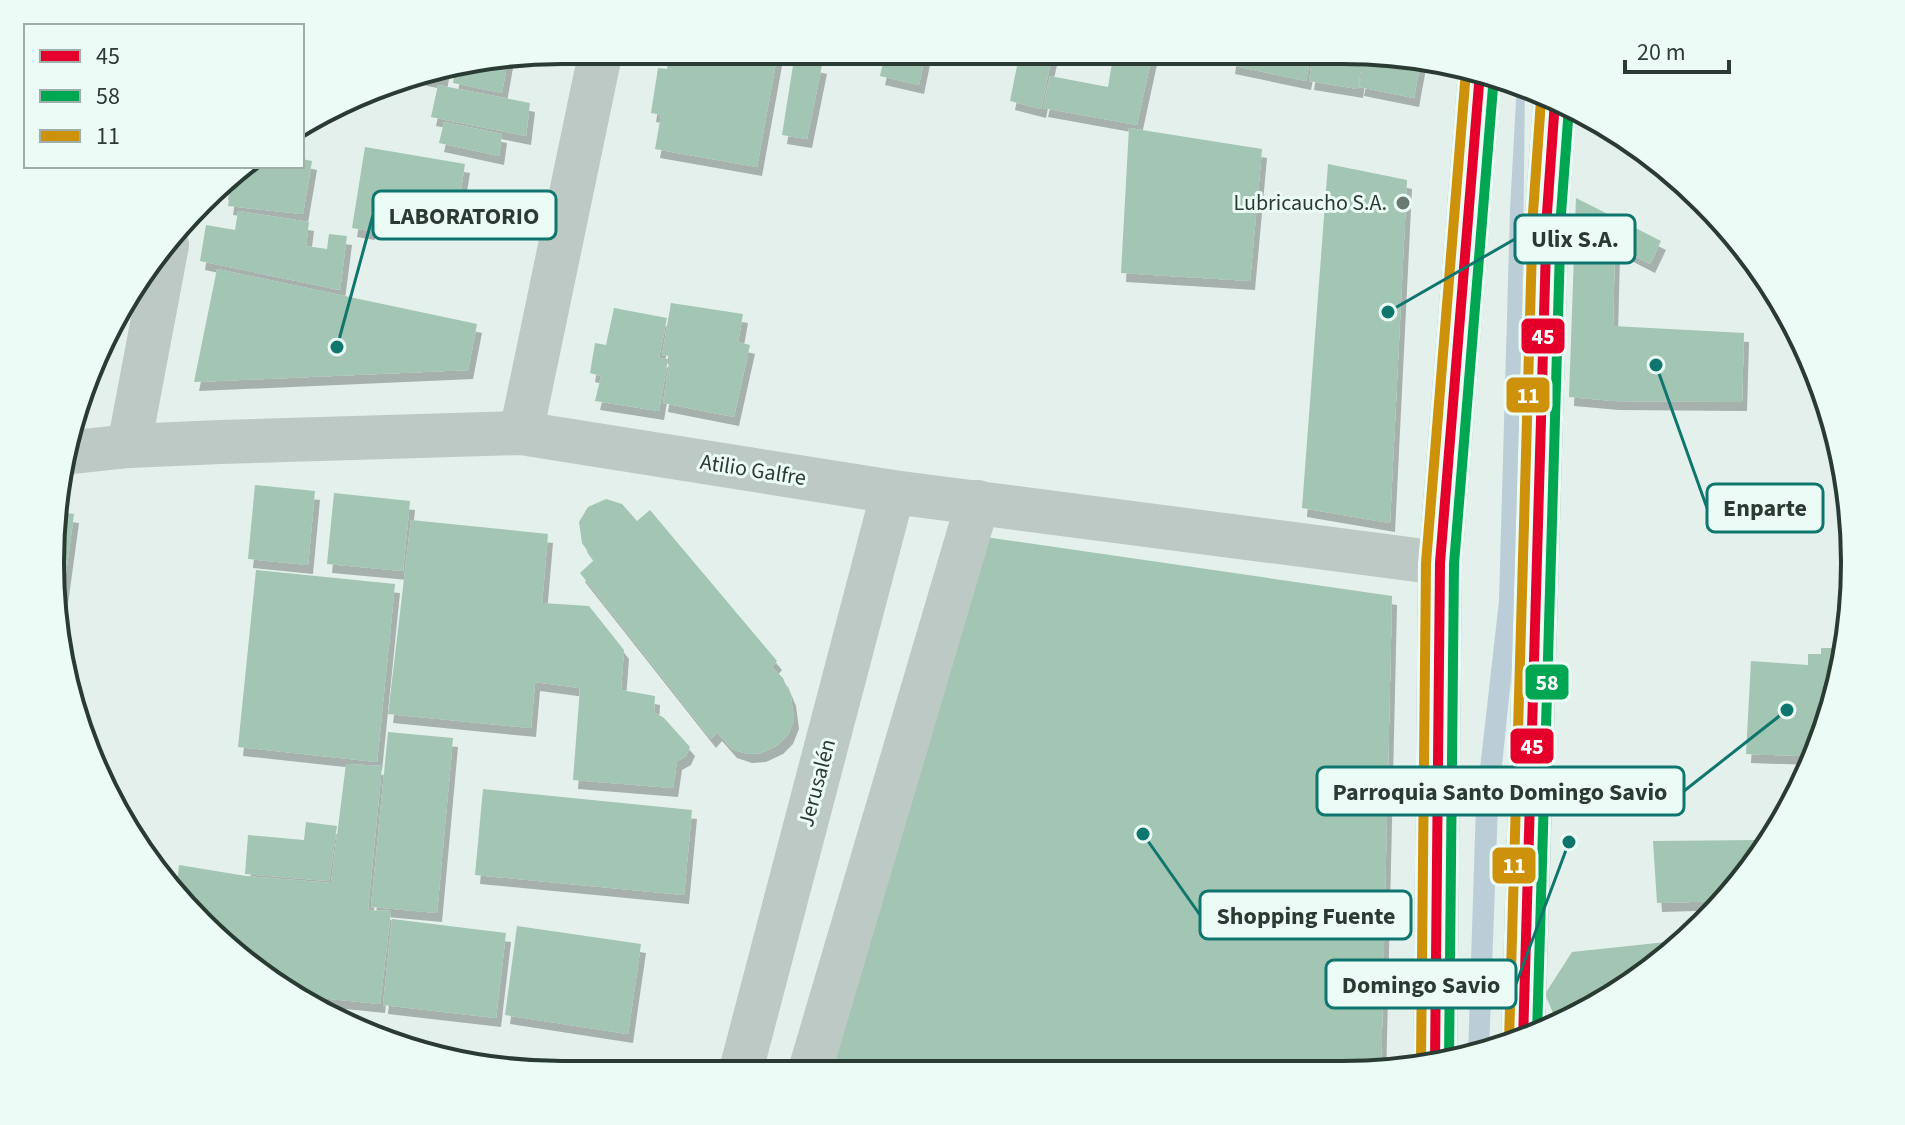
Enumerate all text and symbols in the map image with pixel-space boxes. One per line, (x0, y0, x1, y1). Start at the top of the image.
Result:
legend (24, 24, 304, 168)
scale bar (1625, 24, 1729, 74)
text: 20 m (1637, 35, 1686, 70)
text: 45 (96, 39, 120, 74)
text: 58 (96, 79, 120, 114)
text: 11 (96, 119, 120, 154)
place label: Lubricaucho S.A. (1234, 187, 1387, 219)
callout: LABORATORIO (373, 191, 556, 239)
marker: Lubricaucho S.A. (1394, 194, 1412, 212)
text: LABORATORIO (389, 199, 539, 234)
callout: Ulix S.A. (1515, 215, 1635, 263)
text: Ulix S.A. (1531, 222, 1619, 257)
line badge: 45 (1520, 317, 1566, 355)
text: 45 (1531, 321, 1555, 353)
line badge: 11 (1505, 376, 1551, 414)
text: 11 (1516, 380, 1540, 412)
street label: Atilio Galfre (698, 446, 808, 494)
callout: Enparte (1707, 484, 1823, 532)
text: Enparte (1723, 491, 1807, 526)
line badge: 58 (1524, 663, 1570, 701)
text: 58 (1535, 667, 1559, 699)
line badge: 45 (1509, 727, 1555, 765)
text: 45 (1520, 731, 1544, 763)
street label: Jerusalén (790, 735, 844, 831)
callout: Parroquia Santo Domingo Savio (1317, 767, 1684, 815)
text: Parroquia Santo Domingo Savio (1333, 775, 1667, 810)
line badge: 11 (1491, 846, 1537, 885)
text: 11 (1502, 850, 1526, 882)
callout: Shopping Fuente (1200, 891, 1411, 939)
text: Shopping Fuente (1217, 899, 1395, 934)
callout: Domingo Savio (1326, 960, 1516, 1008)
text: Domingo Savio (1342, 968, 1500, 1003)

